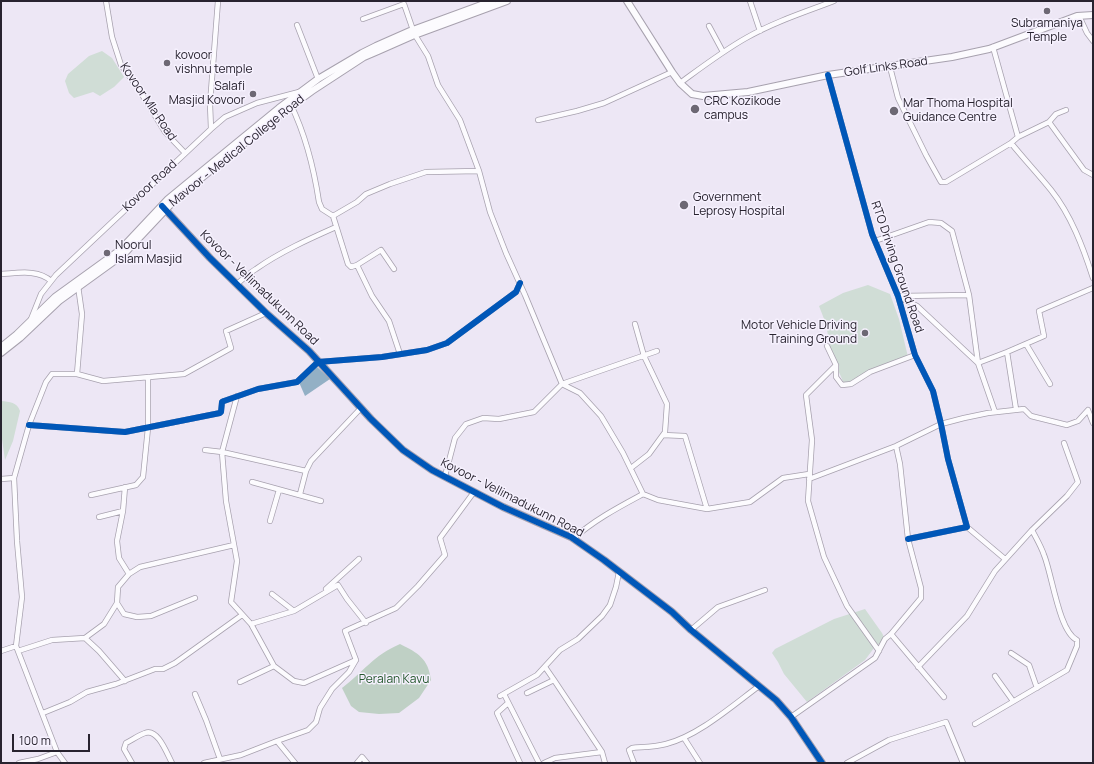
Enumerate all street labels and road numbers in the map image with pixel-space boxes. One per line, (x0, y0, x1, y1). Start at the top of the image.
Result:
street label: Golf Links Road (843, 54, 929, 80)
street label: Kovoor Mla Road (117, 60, 179, 144)
street label: Mavoor - Medical College Road (167, 92, 307, 210)
street label: Kovoor Road (120, 157, 180, 215)
street label: RTO Driving Ground Road (868, 199, 926, 335)
street label: Kovoor - Vellimadukunn Road (197, 228, 321, 348)
street label: Kovoor - Vellimadukunn Road (438, 456, 586, 540)

